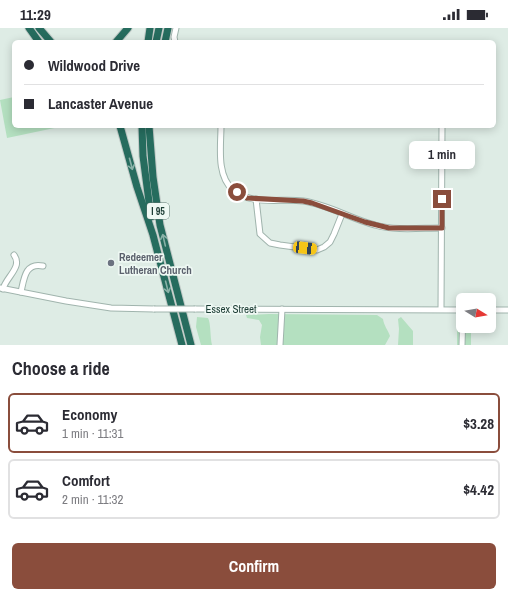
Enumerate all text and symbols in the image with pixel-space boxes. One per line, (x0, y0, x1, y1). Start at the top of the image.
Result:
text: 11:29 (20, 4, 51, 25)
text: Wildwood Drive (48, 55, 140, 76)
text: Lancaster Avenue (48, 93, 153, 114)
callout: 1 min (409, 141, 475, 169)
text: 1 min (428, 146, 456, 163)
one-way arrow (127, 157, 135, 170)
route start (228, 183, 246, 201)
route end (433, 190, 451, 208)
road number: I 95 (147, 203, 169, 219)
one-way arrow (159, 234, 167, 247)
car (292, 241, 318, 255)
place label: Redeemer Lutheran Church (119, 250, 192, 277)
marker: Redeemer Lutheran Church (106, 258, 116, 268)
one-way arrow (163, 280, 171, 293)
north arrow (456, 293, 496, 333)
map controls (456, 293, 496, 333)
street label: Essex Street (205, 302, 257, 316)
text: Choose a ride (12, 356, 110, 381)
text: Economy (62, 404, 117, 425)
icon: car (14, 405, 50, 441)
text: $3.28 (463, 413, 494, 434)
text: 1 min · 11:31 (62, 425, 123, 442)
text: Comfort (62, 470, 110, 491)
icon: car (14, 471, 50, 507)
text: $4.42 (463, 479, 494, 500)
text: 2 min · 11:32 (62, 491, 123, 508)
button: Confirm (12, 543, 496, 589)

